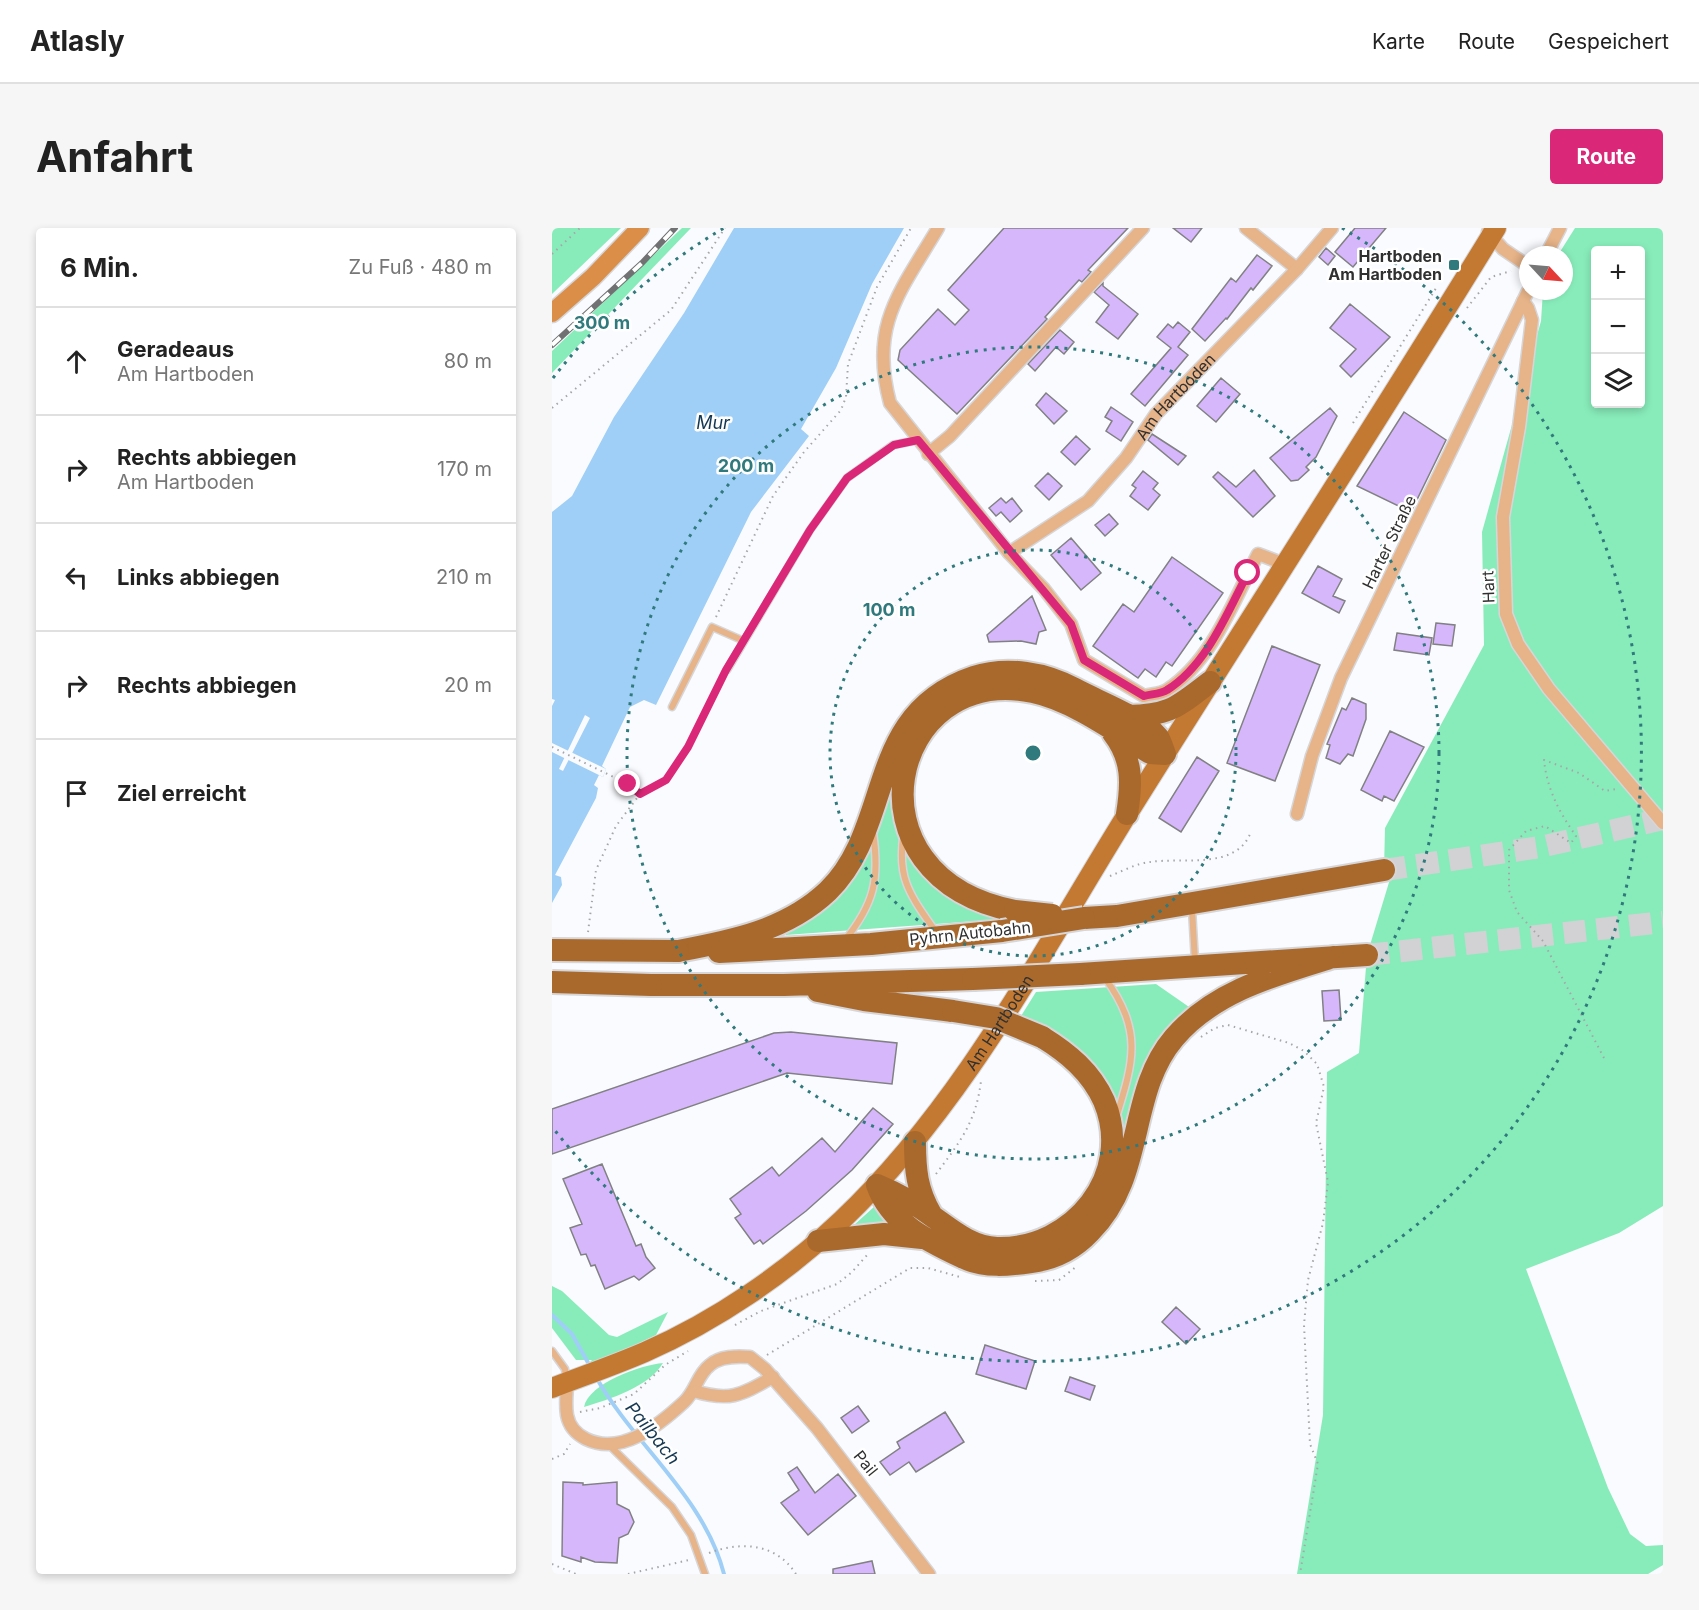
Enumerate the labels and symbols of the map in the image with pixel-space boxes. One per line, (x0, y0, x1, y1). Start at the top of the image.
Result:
place label: Hartboden Am Hartboden (1328, 246, 1442, 284)
north arrow (1519, 246, 1573, 300)
marker: Hartboden Am Hartboden (1447, 258, 1461, 272)
text: 300 m (574, 312, 630, 333)
street label: Am Hartboden (1131, 349, 1219, 444)
water label: Mur (696, 412, 731, 433)
text: 200 m (718, 455, 774, 476)
street label: Harter Straße (1358, 492, 1420, 592)
route start (1234, 559, 1260, 585)
street label: Hart (1477, 570, 1499, 604)
text: 100 m (863, 599, 915, 620)
centre of rings (1023, 743, 1043, 763)
route end (614, 770, 640, 796)
street label: Pyhrn Autobahn (908, 917, 1032, 949)
street label: Am Hartboden (961, 971, 1038, 1074)
water label: Pailbach (621, 1398, 685, 1468)
street label: Pail (850, 1446, 882, 1480)

